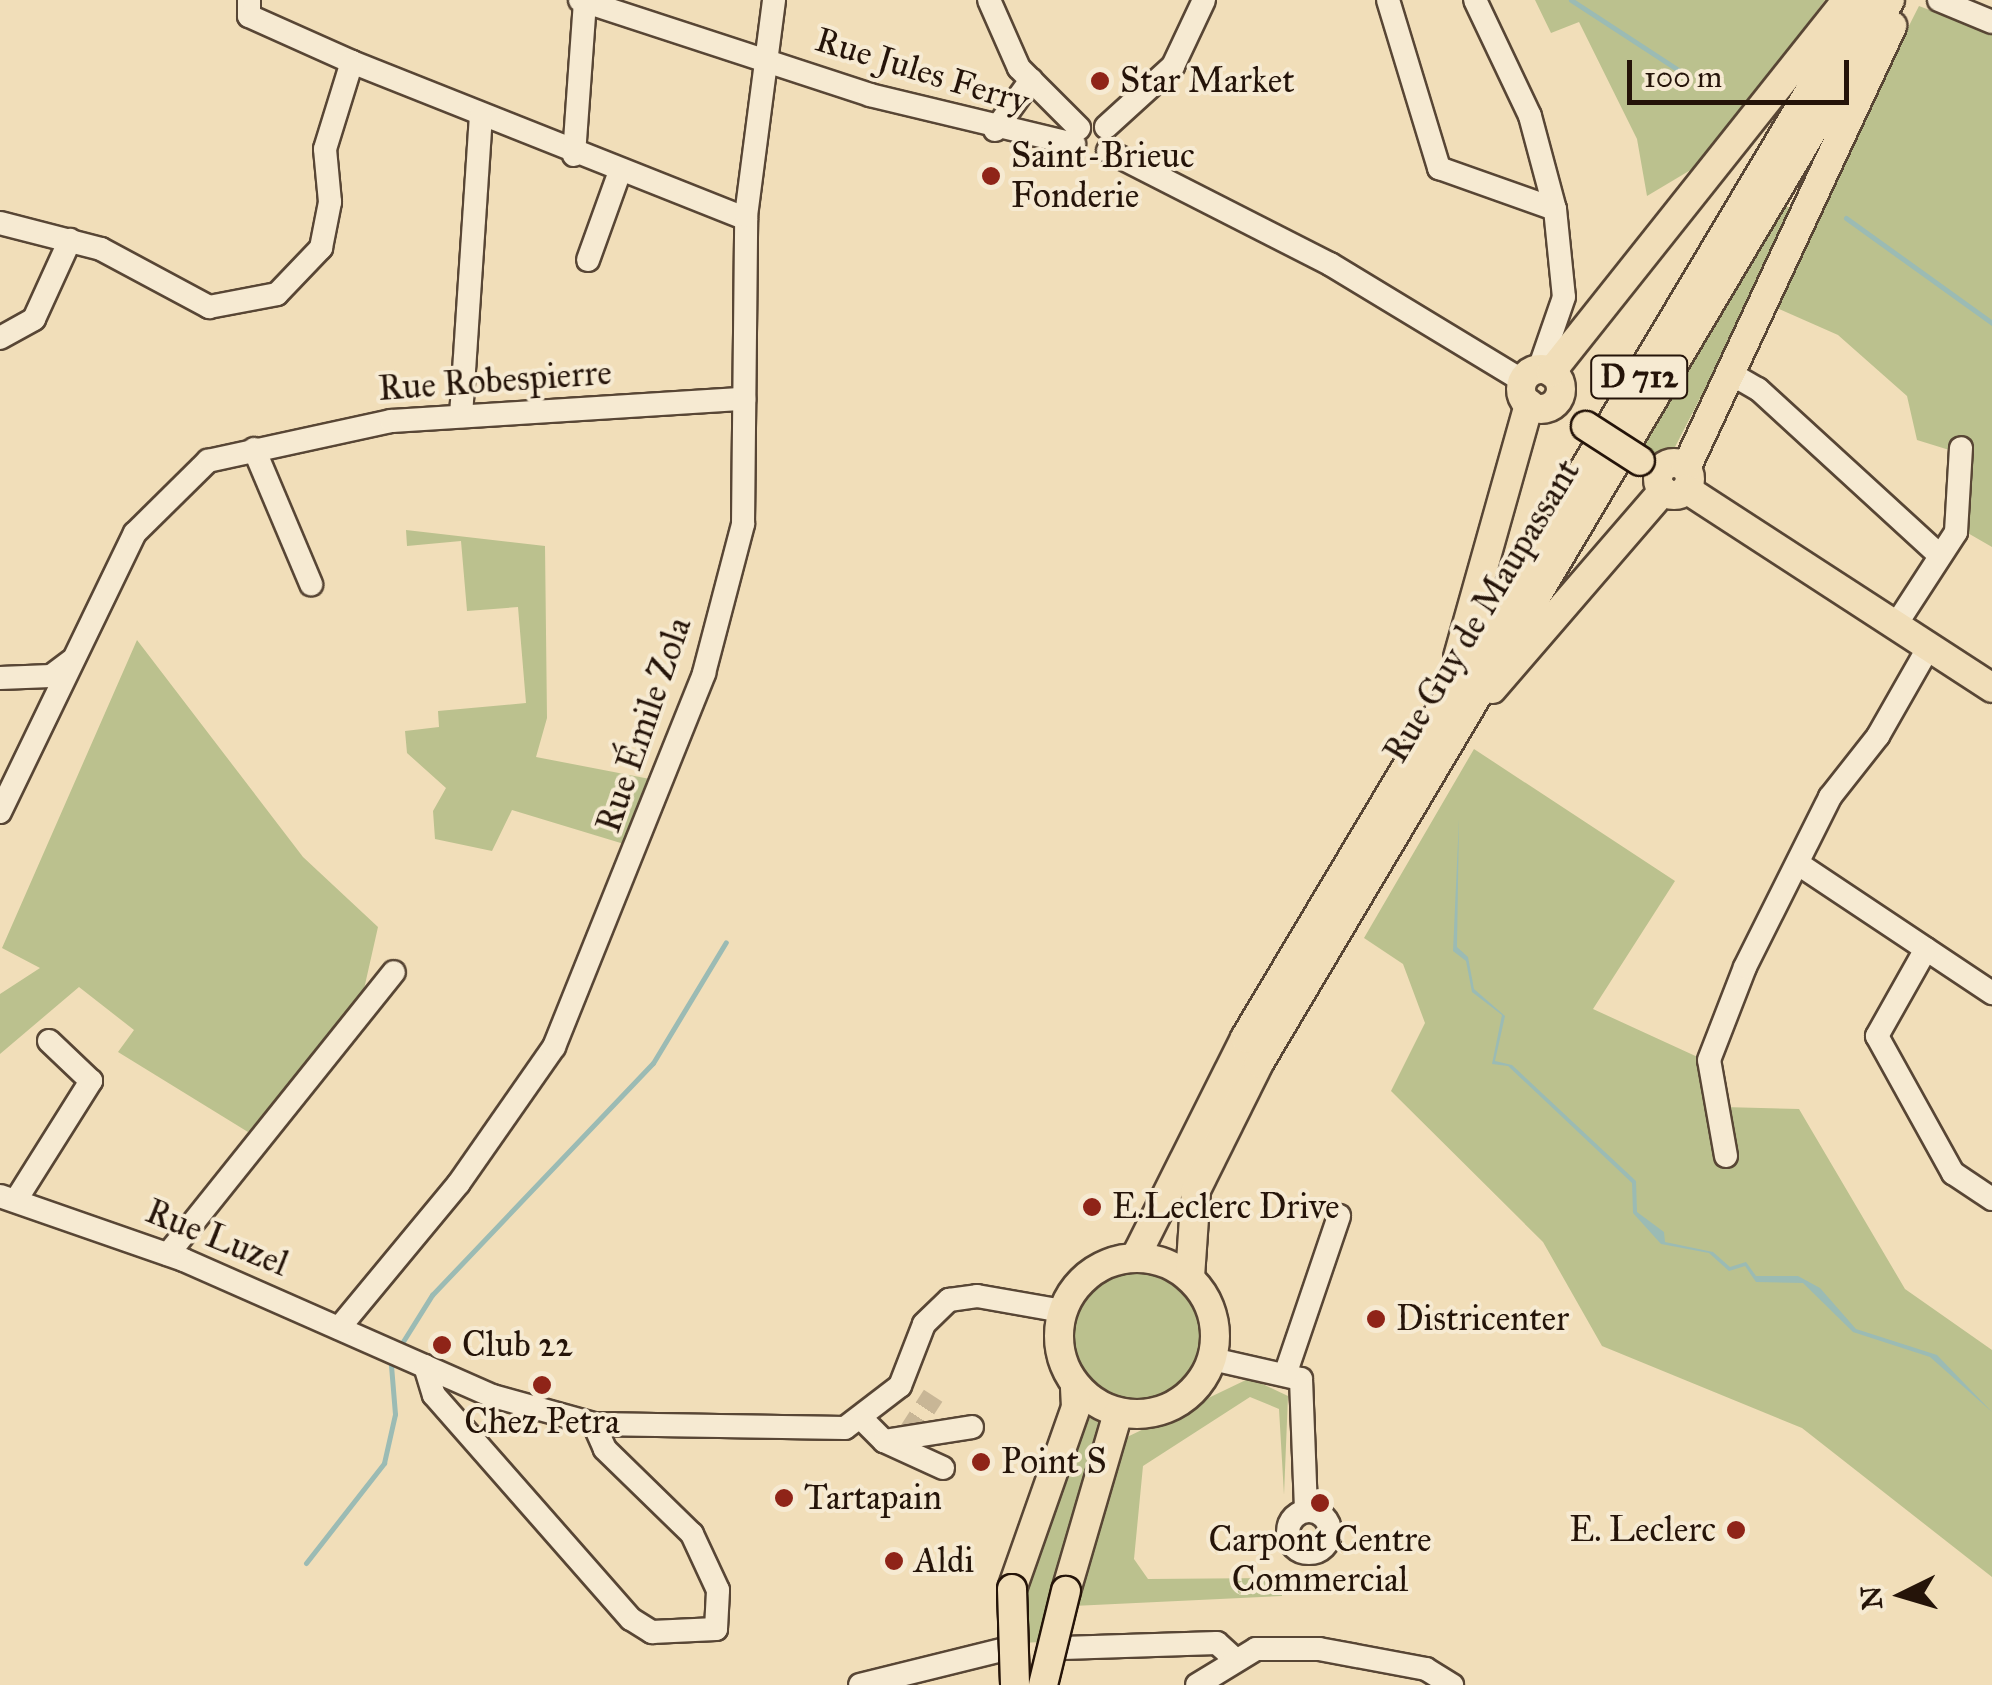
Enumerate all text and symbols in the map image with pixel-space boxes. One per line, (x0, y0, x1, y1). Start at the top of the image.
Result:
street label: Rue Jules Ferry (810, 19, 1034, 123)
scale bar (1632, 40, 1854, 102)
text: 100 m (1644, 59, 1722, 95)
place label: Star Market (1120, 60, 1295, 102)
marker: Star Market (1089, 70, 1111, 92)
place label: Saint-Brieuc Fonderie (1011, 135, 1195, 217)
marker: Saint-Brieuc Fonderie (980, 165, 1002, 187)
road number: D 712 (1589, 350, 1689, 404)
street label: Rue Robespierre (377, 352, 613, 410)
street label: Rue Guy de Maupassant (1375, 452, 1589, 770)
street label: Rue Émile Zola (588, 612, 700, 838)
place label: E.Leclerc Drive (1112, 1186, 1340, 1228)
street label: Rue Luzel (140, 1190, 294, 1286)
marker: E.Leclerc Drive (1081, 1196, 1103, 1218)
place label: Districenter (1396, 1298, 1569, 1340)
marker: Districenter (1365, 1308, 1387, 1330)
place label: Club 22 (462, 1324, 573, 1366)
marker: Club 22 (431, 1334, 453, 1356)
marker: Chez Petra (531, 1374, 553, 1396)
place label: Chez Petra (464, 1401, 620, 1443)
place label: Point S (1001, 1441, 1107, 1483)
marker: Point S (970, 1451, 992, 1473)
place label: Tartapain (804, 1477, 942, 1519)
marker: Tartapain (773, 1487, 795, 1509)
marker: Carpont Centre Commercial (1309, 1492, 1331, 1514)
place label: E. Leclerc (1569, 1509, 1716, 1551)
place label: Carpont Centre Commercial (1209, 1519, 1431, 1601)
marker: E. Leclerc (1725, 1519, 1747, 1541)
place label: Aldi (914, 1540, 974, 1582)
north arrow (1852, 1545, 1952, 1645)
marker: Aldi (883, 1550, 905, 1572)
text: N (1853, 1584, 1890, 1611)

